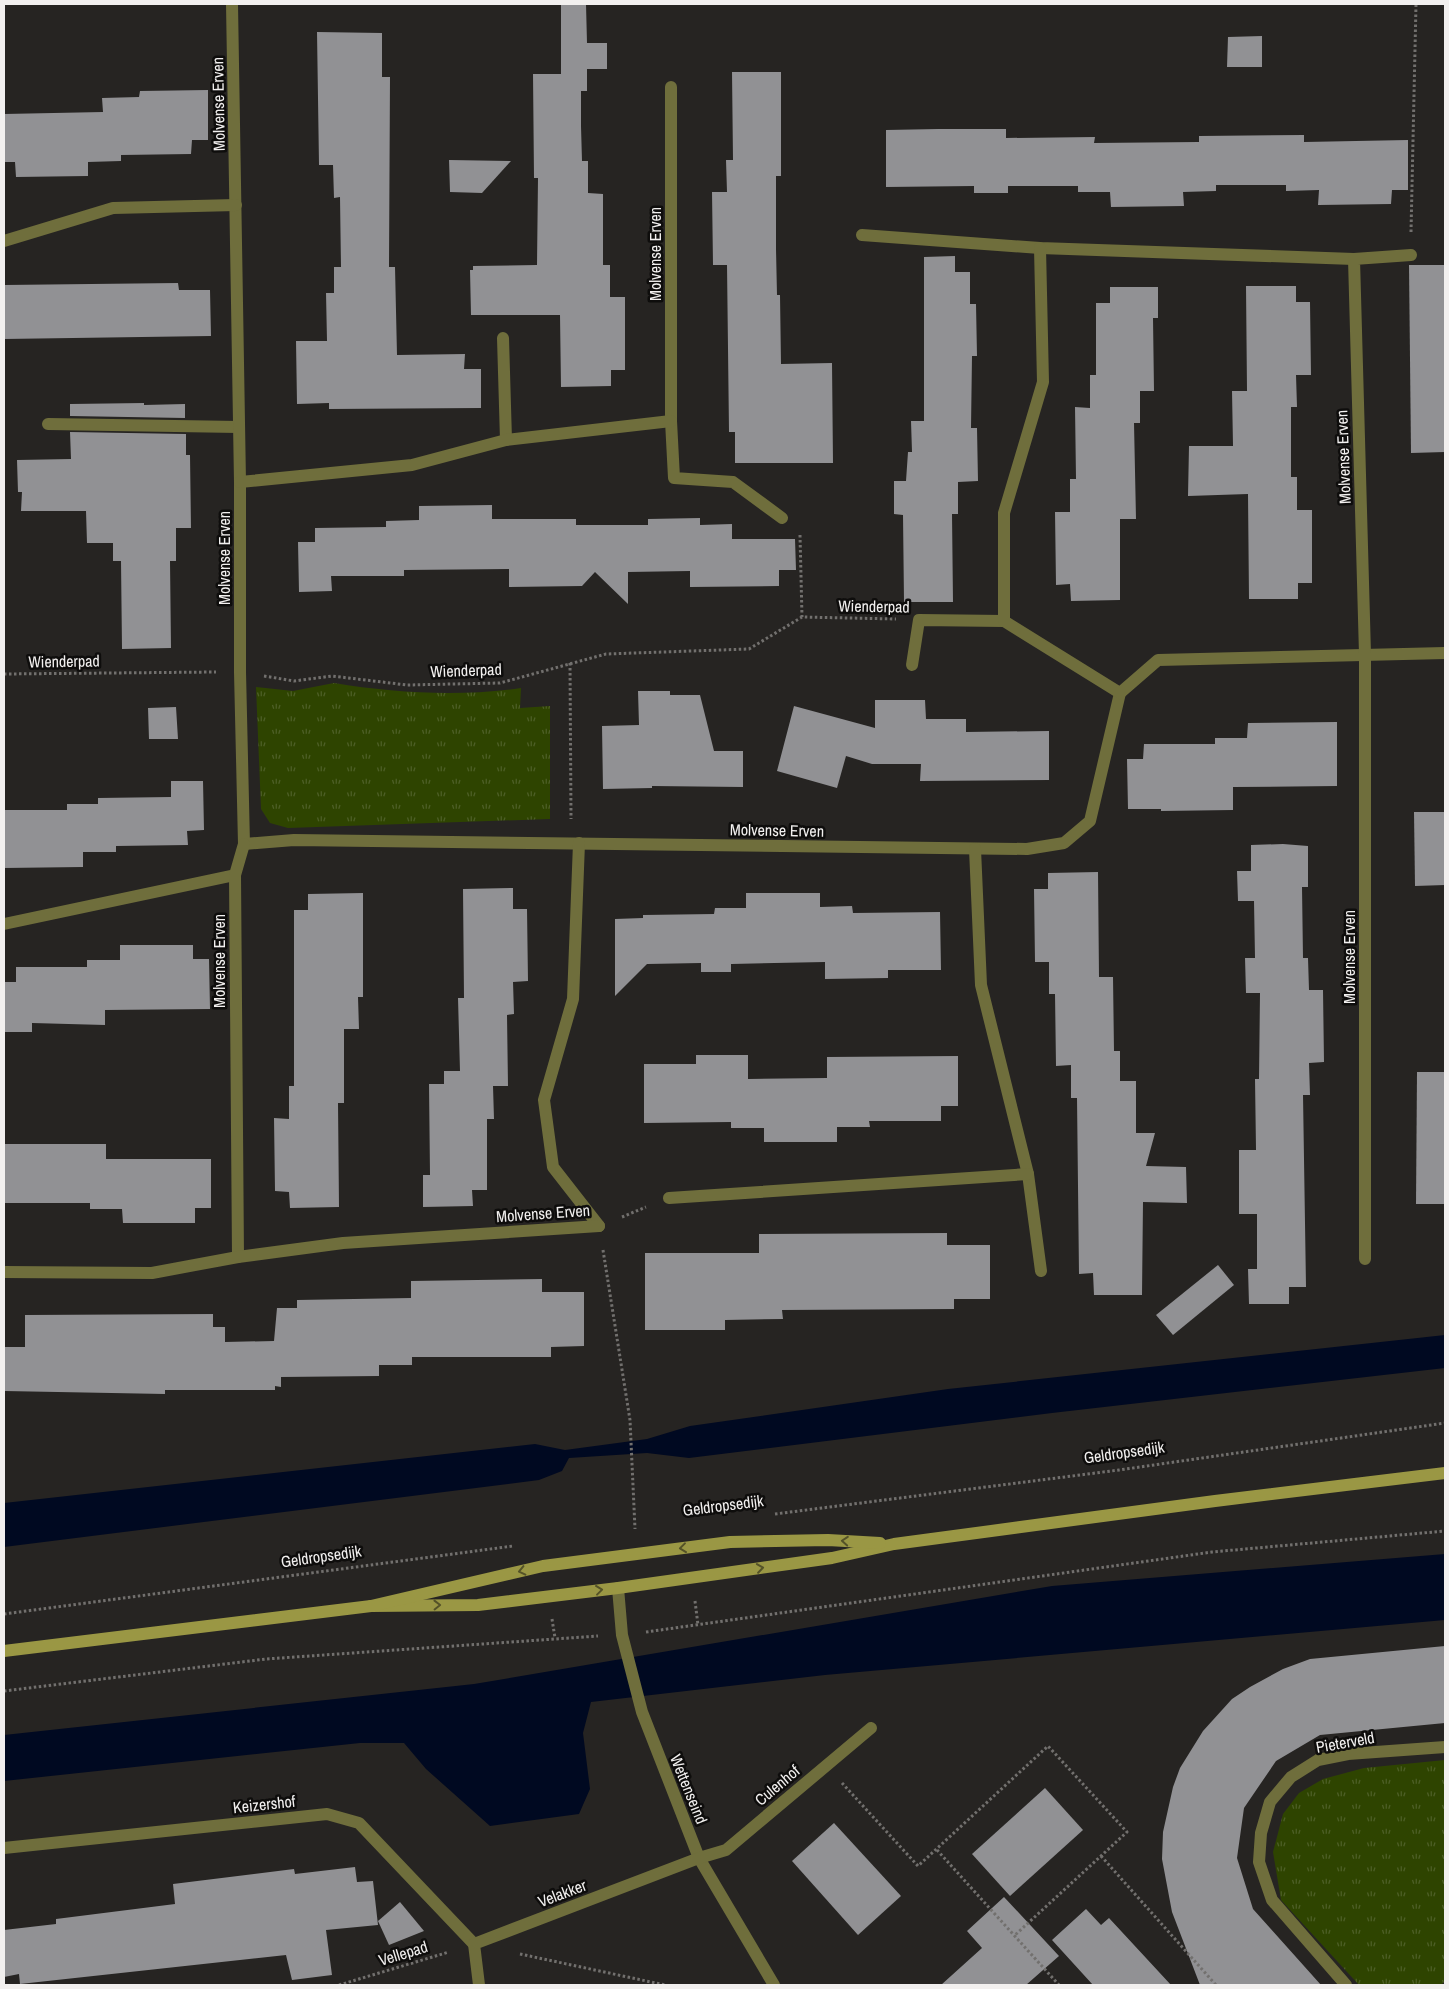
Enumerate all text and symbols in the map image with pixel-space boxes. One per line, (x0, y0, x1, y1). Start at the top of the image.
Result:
street label: Molvense Erven (206, 57, 230, 151)
street label: Molvense Erven (644, 207, 666, 301)
street label: Molvense Erven (1330, 410, 1356, 504)
street label: Molvense Erven (213, 511, 235, 605)
street label: Wienderpad (838, 594, 910, 618)
street label: Wienderpad (28, 649, 100, 673)
street label: Wienderpad (430, 658, 502, 682)
street label: Molvense Erven (730, 818, 824, 842)
street label: Molvense Erven (1338, 910, 1360, 1004)
street label: Molvense Erven (208, 914, 230, 1008)
street label: Molvense Erven (495, 1199, 591, 1227)
street label: Geldropsedijk (1082, 1435, 1166, 1469)
street label: Geldropsedijk (681, 1489, 765, 1521)
one-way arrow (841, 1535, 849, 1546)
street label: Geldropsedijk (279, 1539, 363, 1573)
one-way arrow (679, 1542, 687, 1553)
one-way arrow (756, 1564, 764, 1574)
one-way arrow (518, 1565, 527, 1576)
one-way arrow (595, 1585, 603, 1596)
one-way arrow (434, 1600, 442, 1610)
street label: Pieterveld (1314, 1726, 1376, 1758)
street label: Wettenseind (665, 1751, 713, 1827)
street label: Culenhof (750, 1759, 804, 1810)
street label: Keizershof (232, 1790, 297, 1818)
street label: Velakker (535, 1873, 590, 1912)
street label: Vellepad (376, 1935, 430, 1971)

